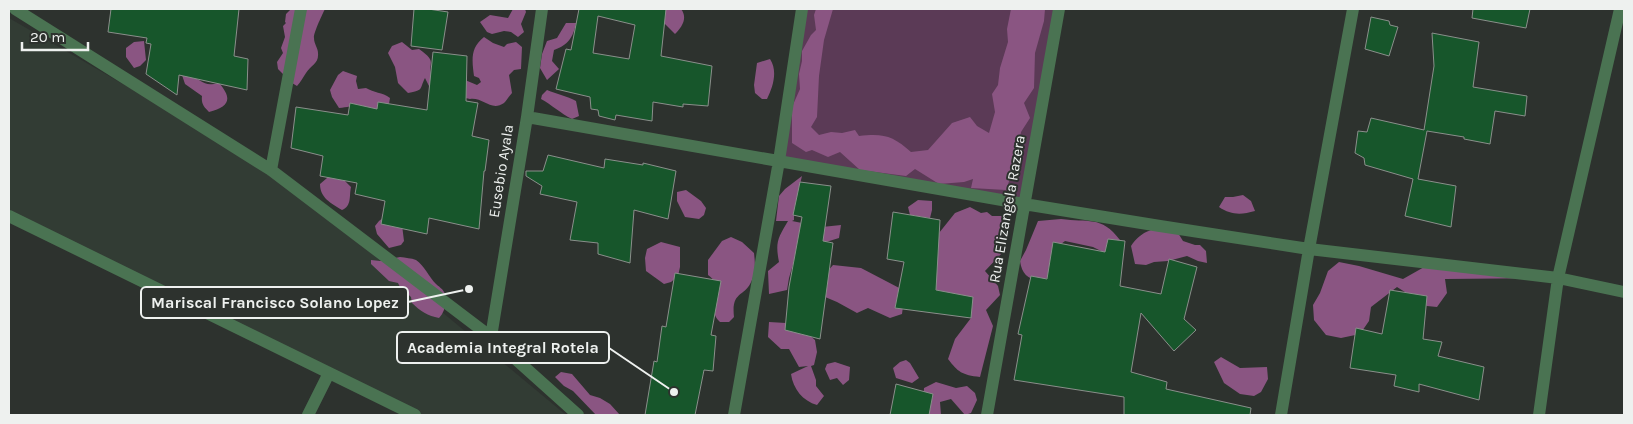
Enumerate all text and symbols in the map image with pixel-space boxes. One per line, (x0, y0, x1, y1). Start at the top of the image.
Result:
scale bar (22, 20, 89, 52)
text: 20 m (30, 28, 65, 46)
street label: Eusebio Ayala (485, 123, 517, 219)
street label: Rua Elizangela Razera (985, 134, 1029, 284)
callout: Mariscal Francisco Solano Lopez (141, 287, 408, 318)
text: Mariscal Francisco Solano Lopez (151, 293, 399, 312)
callout: Academia Integral Rotela (397, 332, 609, 363)
text: Academia Integral Rotela (407, 338, 599, 357)

